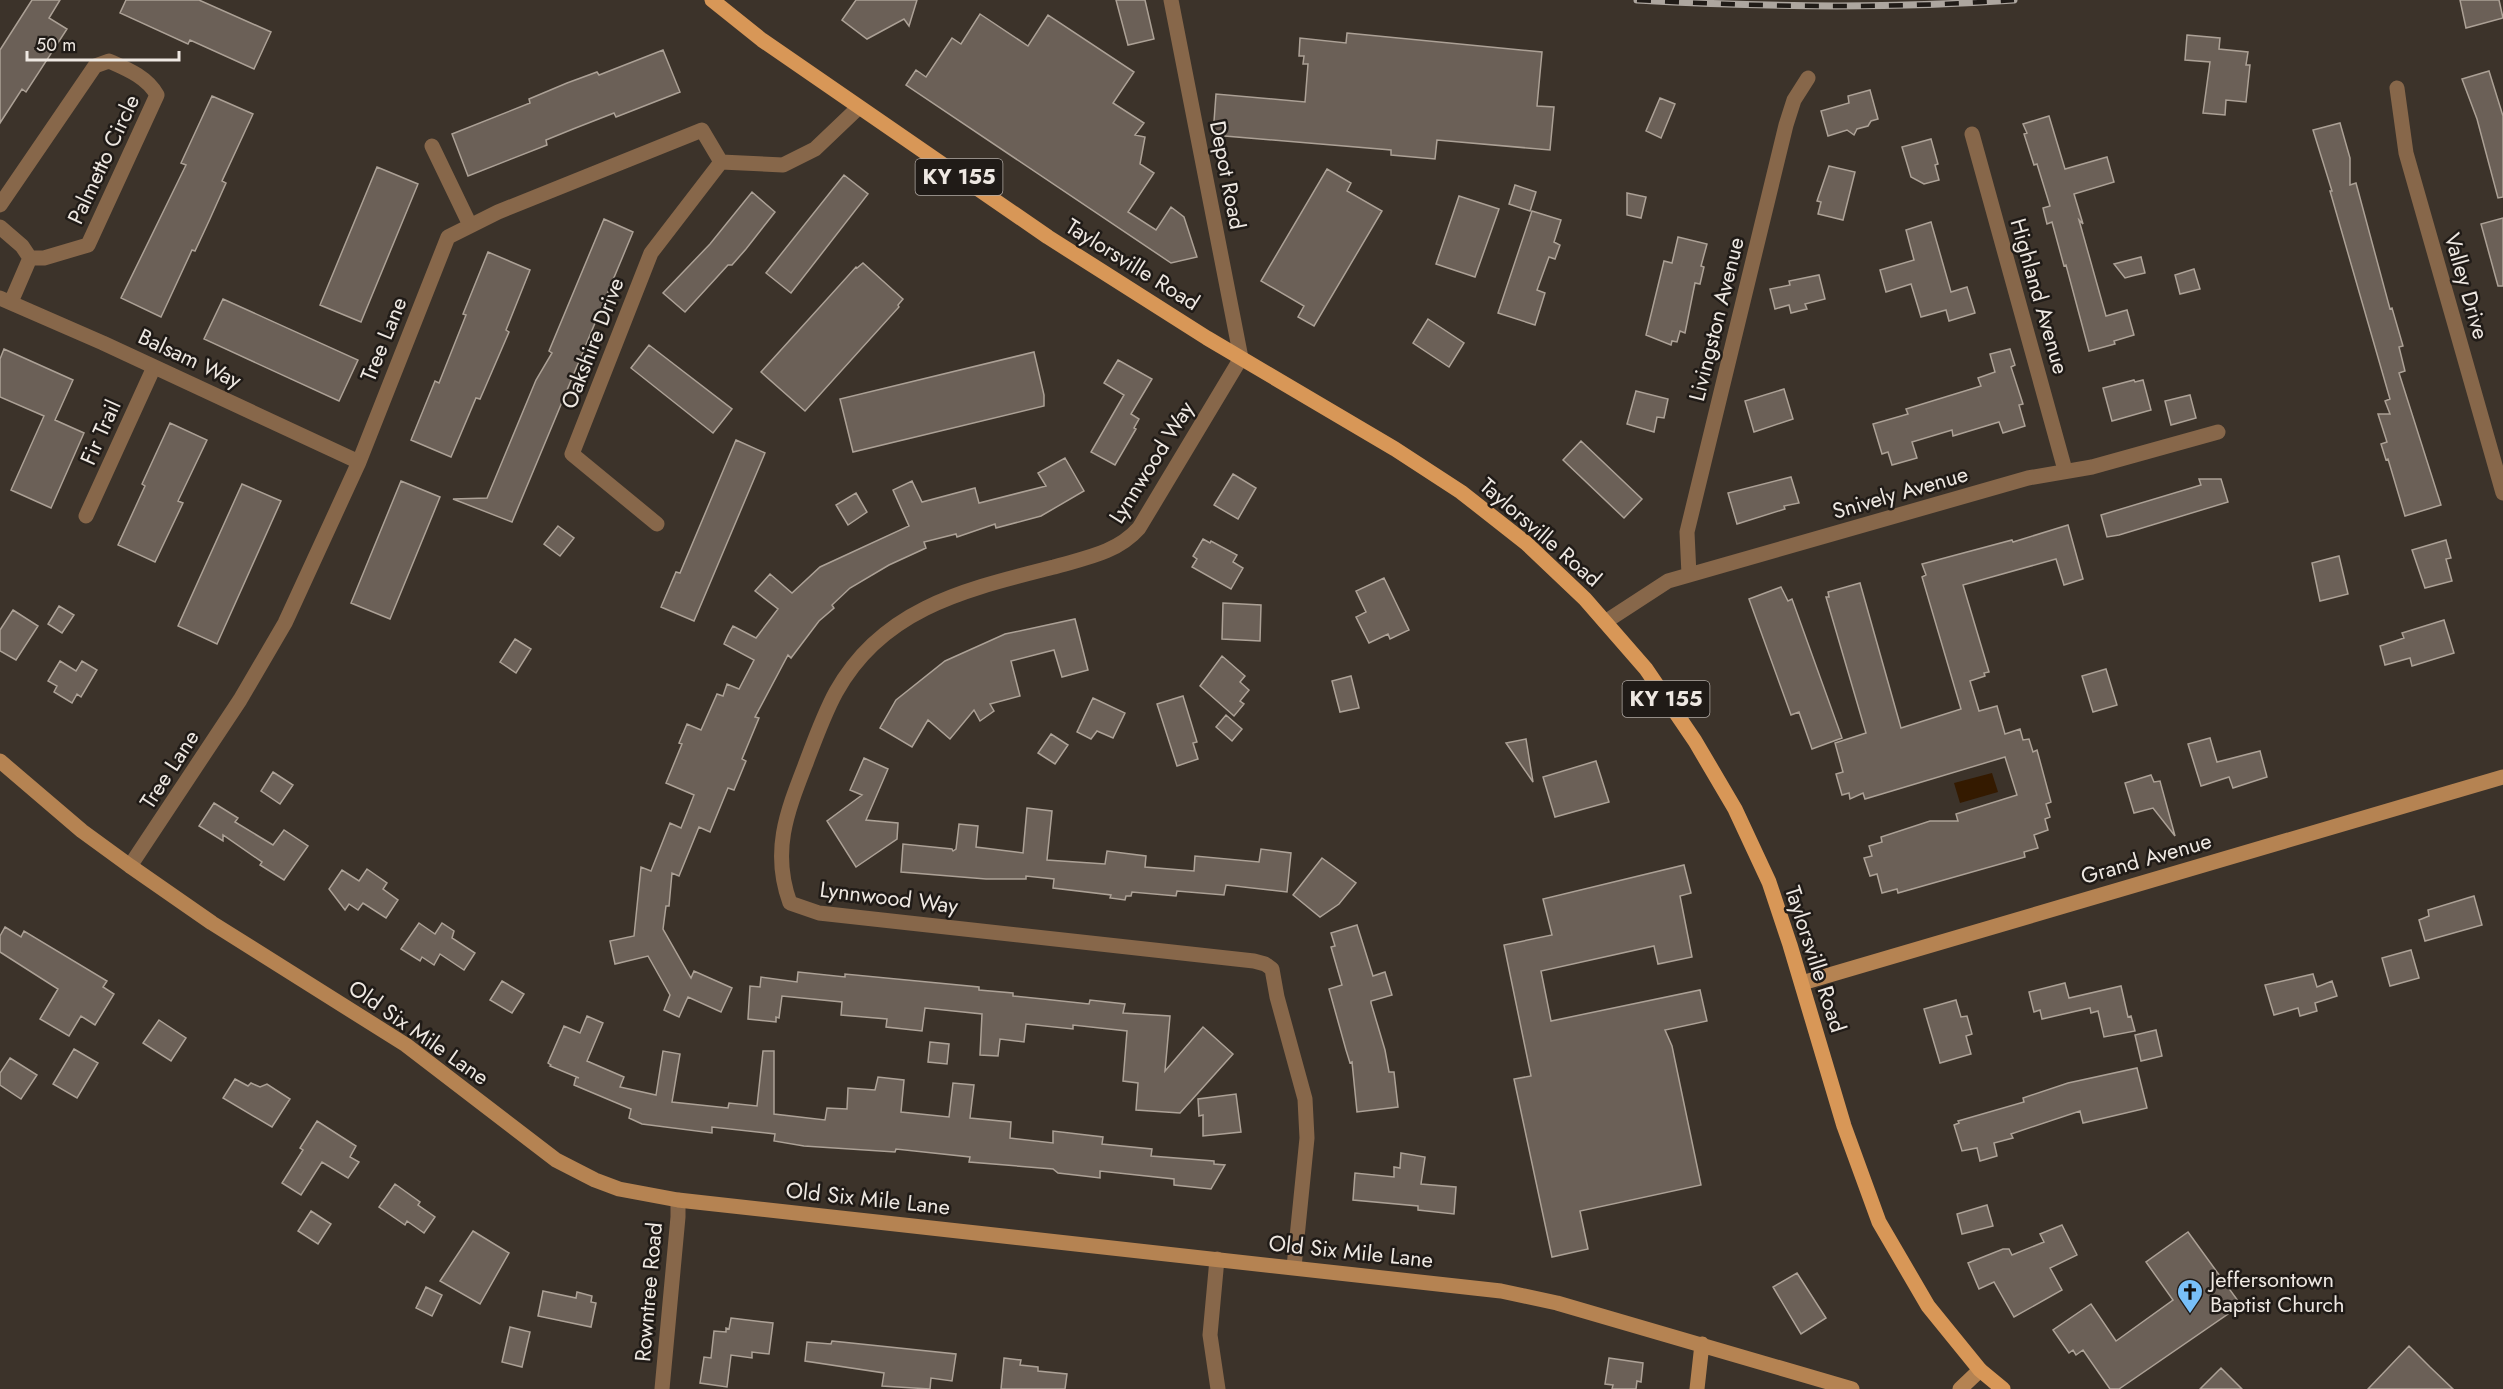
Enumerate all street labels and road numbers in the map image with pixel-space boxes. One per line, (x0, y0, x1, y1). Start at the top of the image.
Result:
street label: Palmetto Circle (59, 89, 147, 229)
street label: Depot Road (1202, 118, 1254, 232)
road number: KY 155 (916, 159, 1002, 195)
street label: Taylorsville Road (1060, 210, 1206, 318)
street label: Highland Avenue (2003, 214, 2077, 378)
street label: Valley Drive (2437, 229, 2497, 343)
street label: Livingston Avenue (1680, 234, 1752, 404)
street label: Oakshire Drive (552, 273, 632, 413)
street label: Tree Lane (352, 292, 414, 386)
street label: Balsam Way (133, 320, 247, 396)
street label: Fir Trail (72, 394, 128, 470)
street label: Lynnwood Way (1101, 394, 1202, 529)
street label: Snively Avenue (1828, 457, 1972, 527)
street label: Taylorsville Road (1473, 470, 1609, 594)
road number: KY 155 (1622, 681, 1710, 717)
street label: Tree Lane (132, 723, 206, 815)
street label: Grand Avenue (2077, 824, 2215, 892)
street label: Lynnwood Way (818, 873, 960, 921)
street label: Taylorsville Road (1777, 882, 1855, 1036)
street label: Old Six Mile Lane (342, 972, 496, 1092)
street label: Old Six Mile Lane (784, 1173, 952, 1223)
street label: Rowntree Road (626, 1221, 670, 1363)
street label: Old Six Mile Lane (1267, 1226, 1435, 1276)

